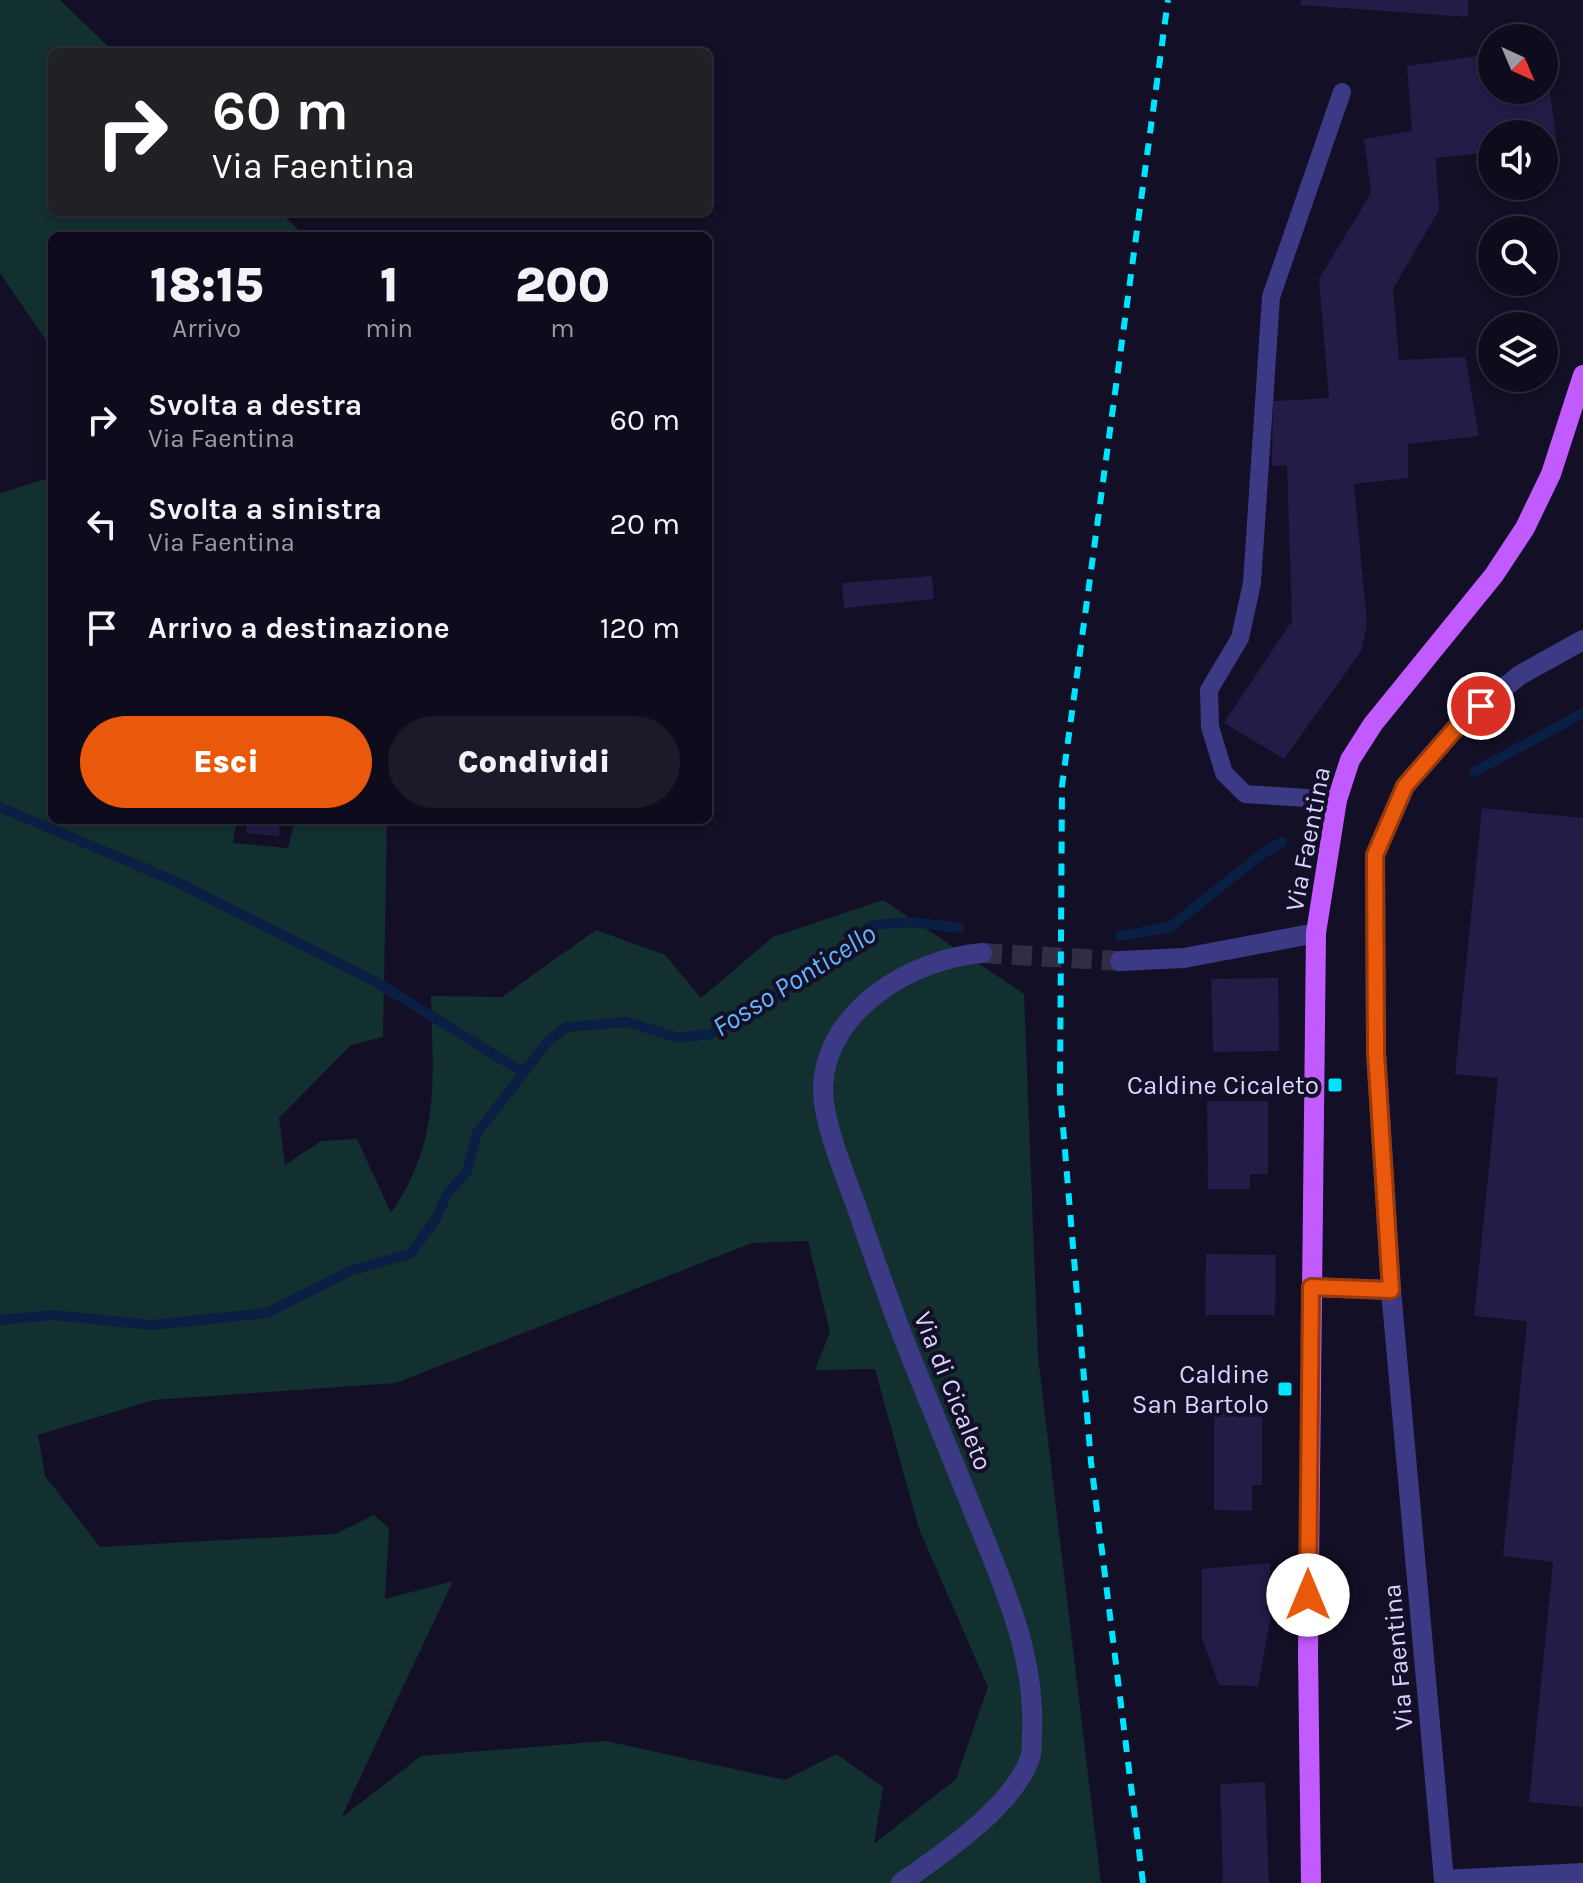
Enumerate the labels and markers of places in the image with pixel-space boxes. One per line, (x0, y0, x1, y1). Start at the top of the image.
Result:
pin (1447, 672, 1515, 740)
place label: Caldine Cicaleto (1127, 1070, 1319, 1101)
marker: Caldine Cicaleto (1326, 1076, 1344, 1094)
place label: Caldine San Bartolo (1132, 1359, 1269, 1420)
marker: Caldine San Bartolo (1276, 1380, 1294, 1398)

